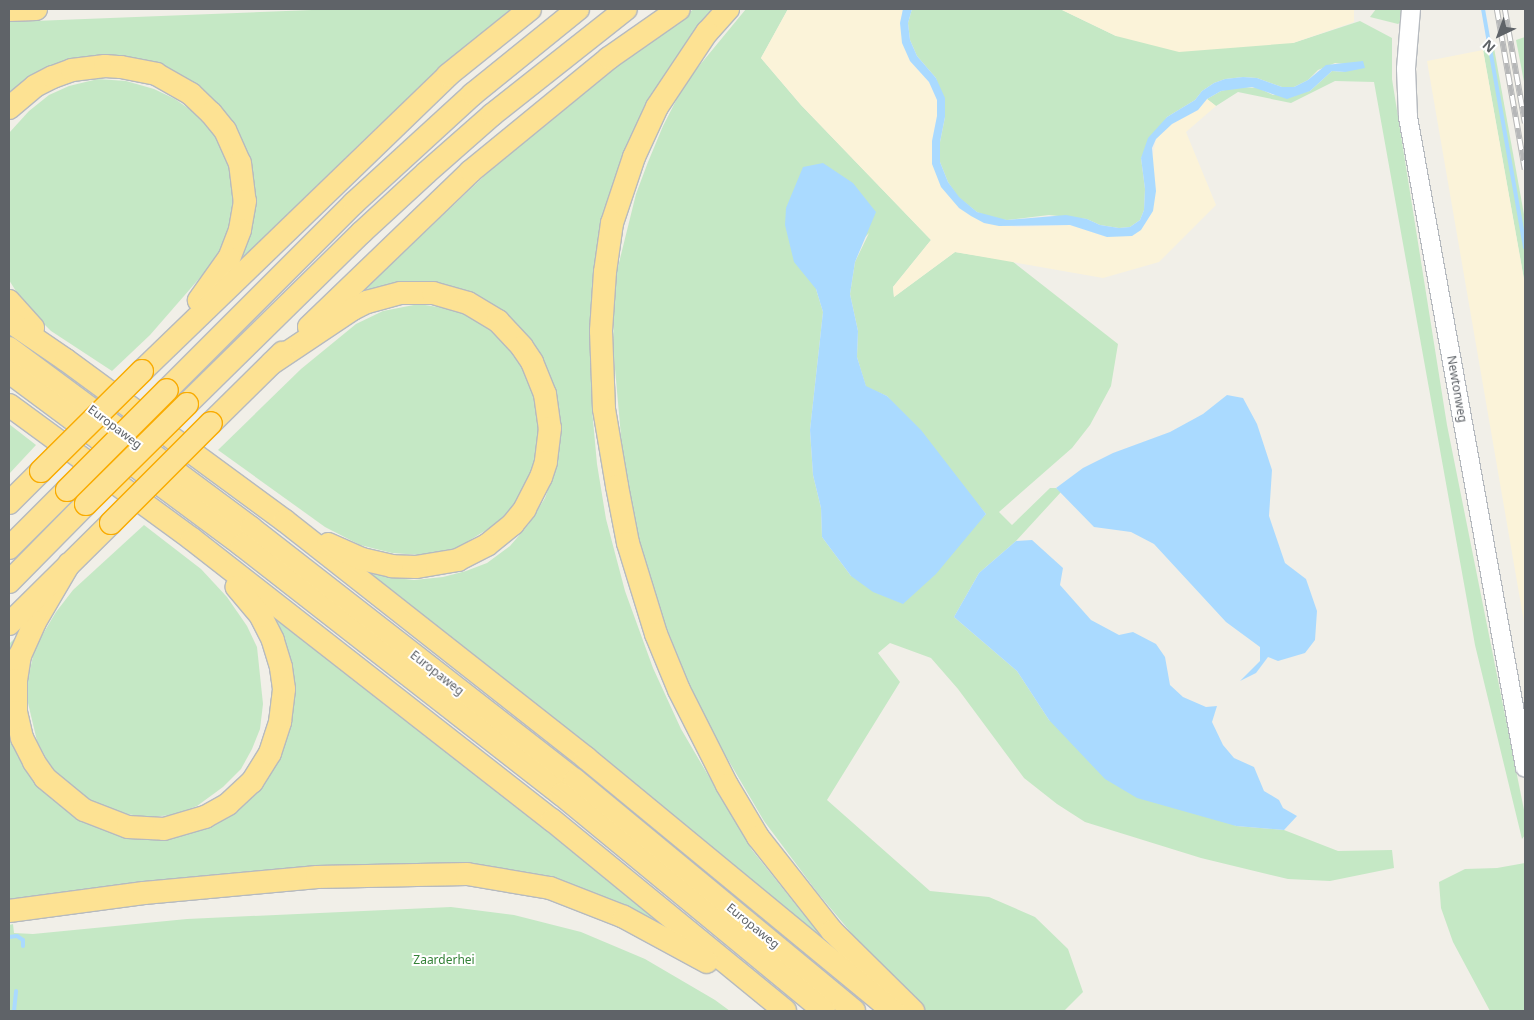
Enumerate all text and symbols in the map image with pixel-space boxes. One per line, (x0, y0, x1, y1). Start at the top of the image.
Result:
north arrow (1474, 10, 1524, 60)
text: N (1478, 36, 1499, 57)
street label: Newtonweg (1444, 354, 1470, 424)
street label: Europaweg (85, 402, 145, 452)
street label: Europaweg (407, 648, 467, 698)
street label: Europaweg (724, 900, 782, 952)
park label: Zaarderhei (413, 953, 475, 967)

